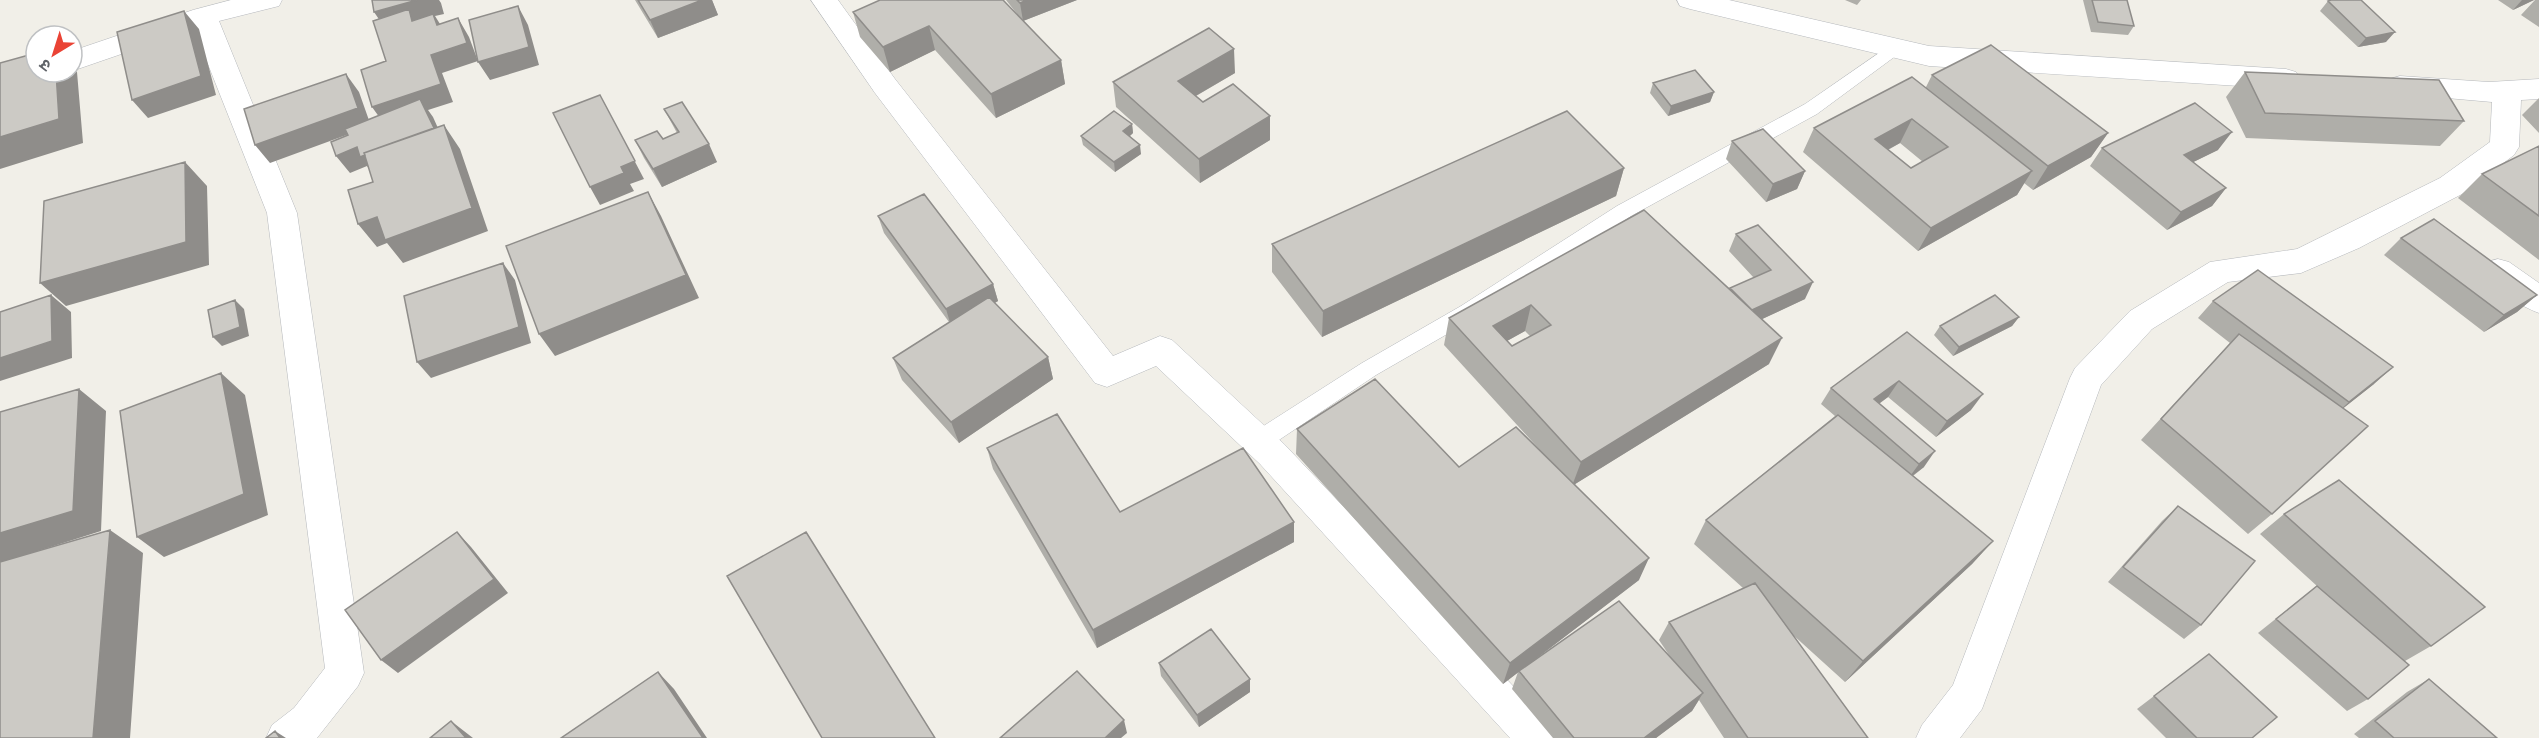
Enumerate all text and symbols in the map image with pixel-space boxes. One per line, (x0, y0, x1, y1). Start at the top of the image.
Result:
north arrow (24, 24, 84, 84)
text: उ (34, 55, 55, 77)

